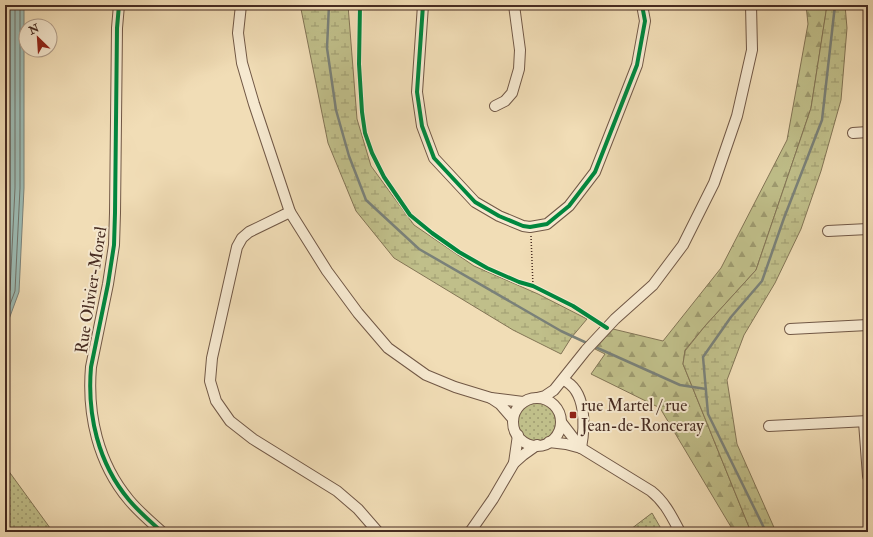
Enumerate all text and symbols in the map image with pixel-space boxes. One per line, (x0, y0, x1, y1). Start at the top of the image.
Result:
north arrow (18, 18, 58, 58)
text: N (26, 21, 42, 38)
street label: Rue Olivier-Morel (71, 224, 112, 355)
place label: rue Martel / rue Jean-de-Ronceray (580, 395, 704, 437)
marker: rue Martel / rue Jean-de-Ronceray (568, 410, 578, 420)

